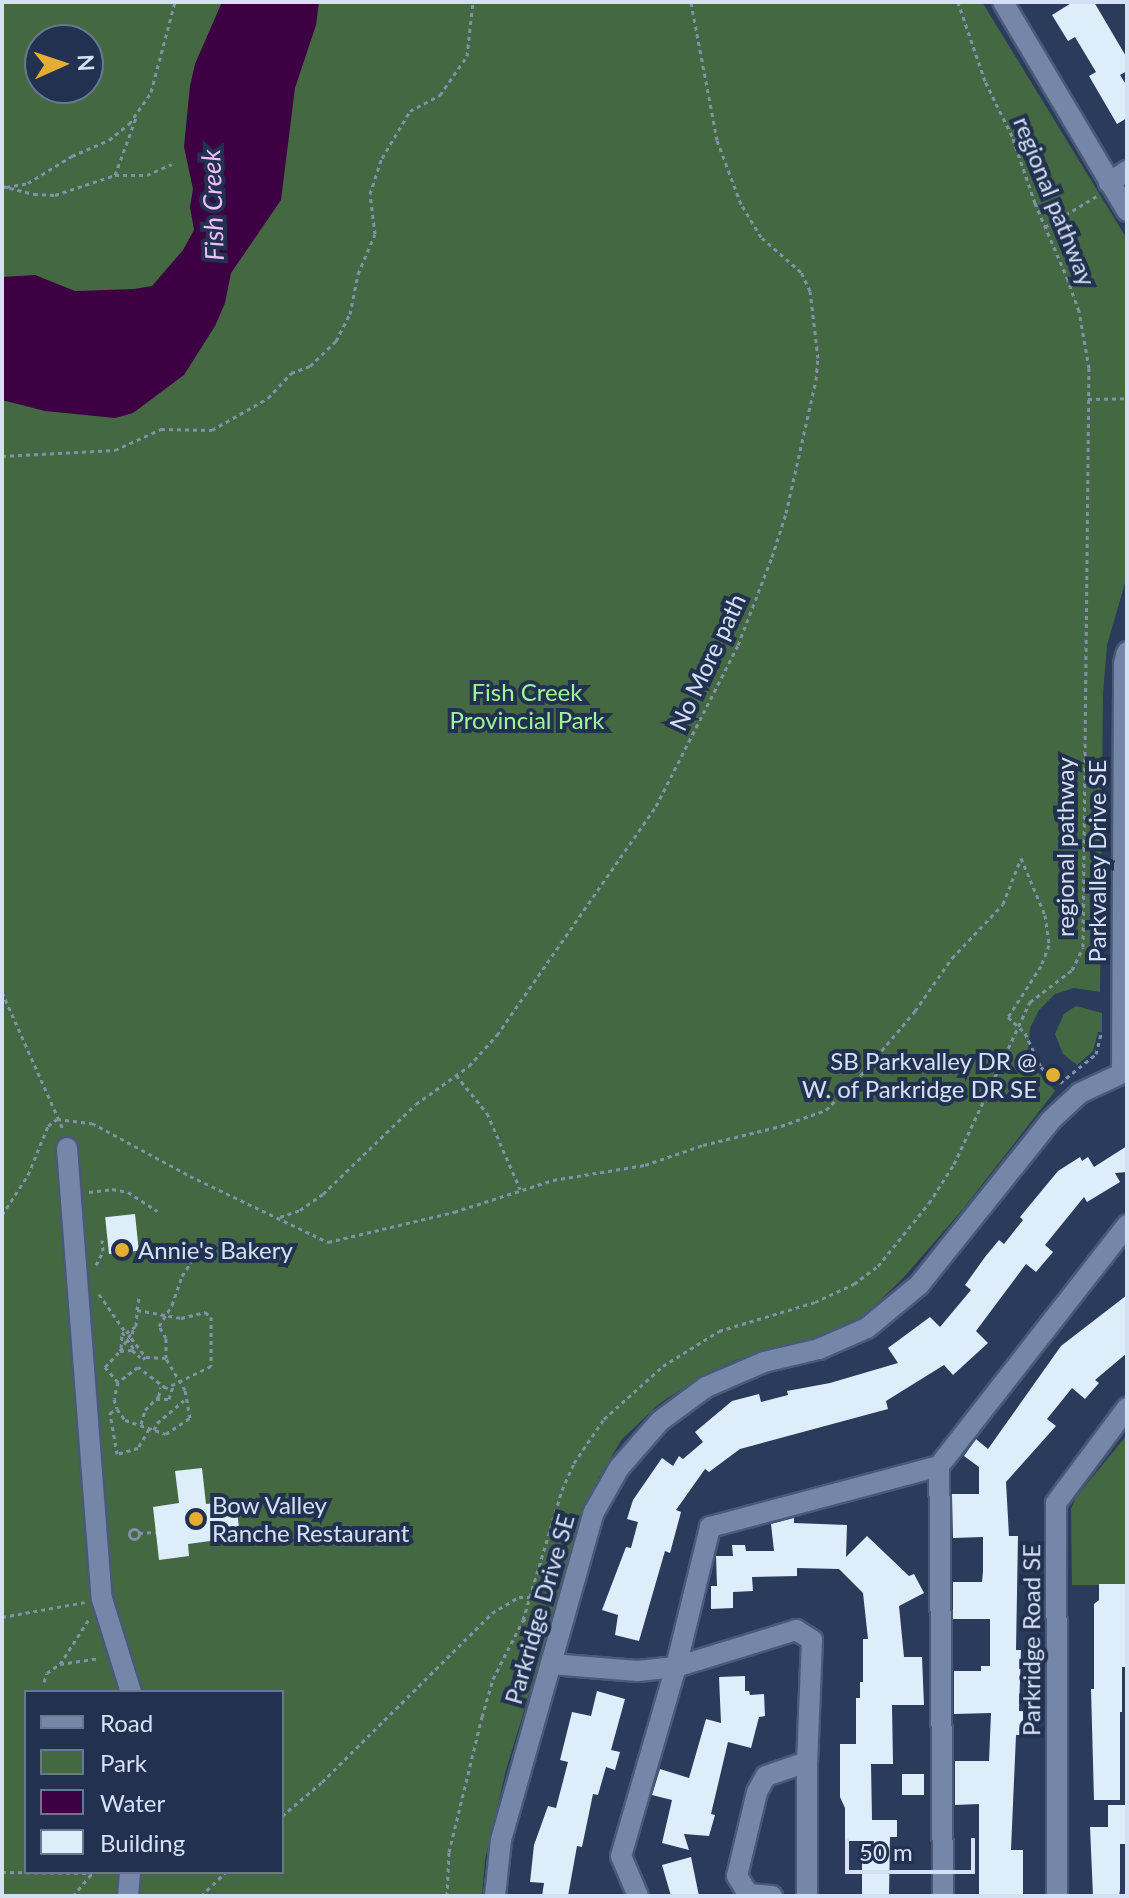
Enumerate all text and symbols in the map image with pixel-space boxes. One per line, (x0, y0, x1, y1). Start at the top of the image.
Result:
north arrow (24, 24, 104, 104)
text: N (73, 54, 100, 72)
street label: regional pathway (1008, 112, 1102, 290)
water label: Fish Creek (195, 149, 231, 261)
street label: No More path (663, 589, 751, 735)
park label: Fish Creek Provincial Park (449, 678, 605, 734)
street label: regional pathway (1051, 757, 1079, 937)
street label: Parkvalley Drive SE (1083, 759, 1111, 963)
place label: SB Parkvalley DR @ W. of Parkridge DR SE (801, 1047, 1037, 1103)
marker: SB Parkvalley DR @ W. of Parkridge DR SE (1044, 1066, 1062, 1084)
place label: Annie's Bakery (138, 1236, 293, 1264)
marker: Annie's Bakery (113, 1241, 131, 1259)
place label: Bow Valley Ranche Restaurant (212, 1491, 409, 1547)
marker: Bow Valley Ranche Restaurant (187, 1510, 205, 1528)
street label: Parkridge Drive SE (498, 1511, 580, 1707)
street label: Parkridge Road SE (1017, 1544, 1045, 1736)
legend (24, 1690, 284, 1874)
text: Road (100, 1708, 153, 1737)
text: Park (100, 1748, 147, 1777)
text: Water (100, 1788, 165, 1817)
scale bar (849, 1822, 979, 1872)
text: Building (100, 1828, 185, 1857)
text: 50 m (859, 1837, 913, 1866)

